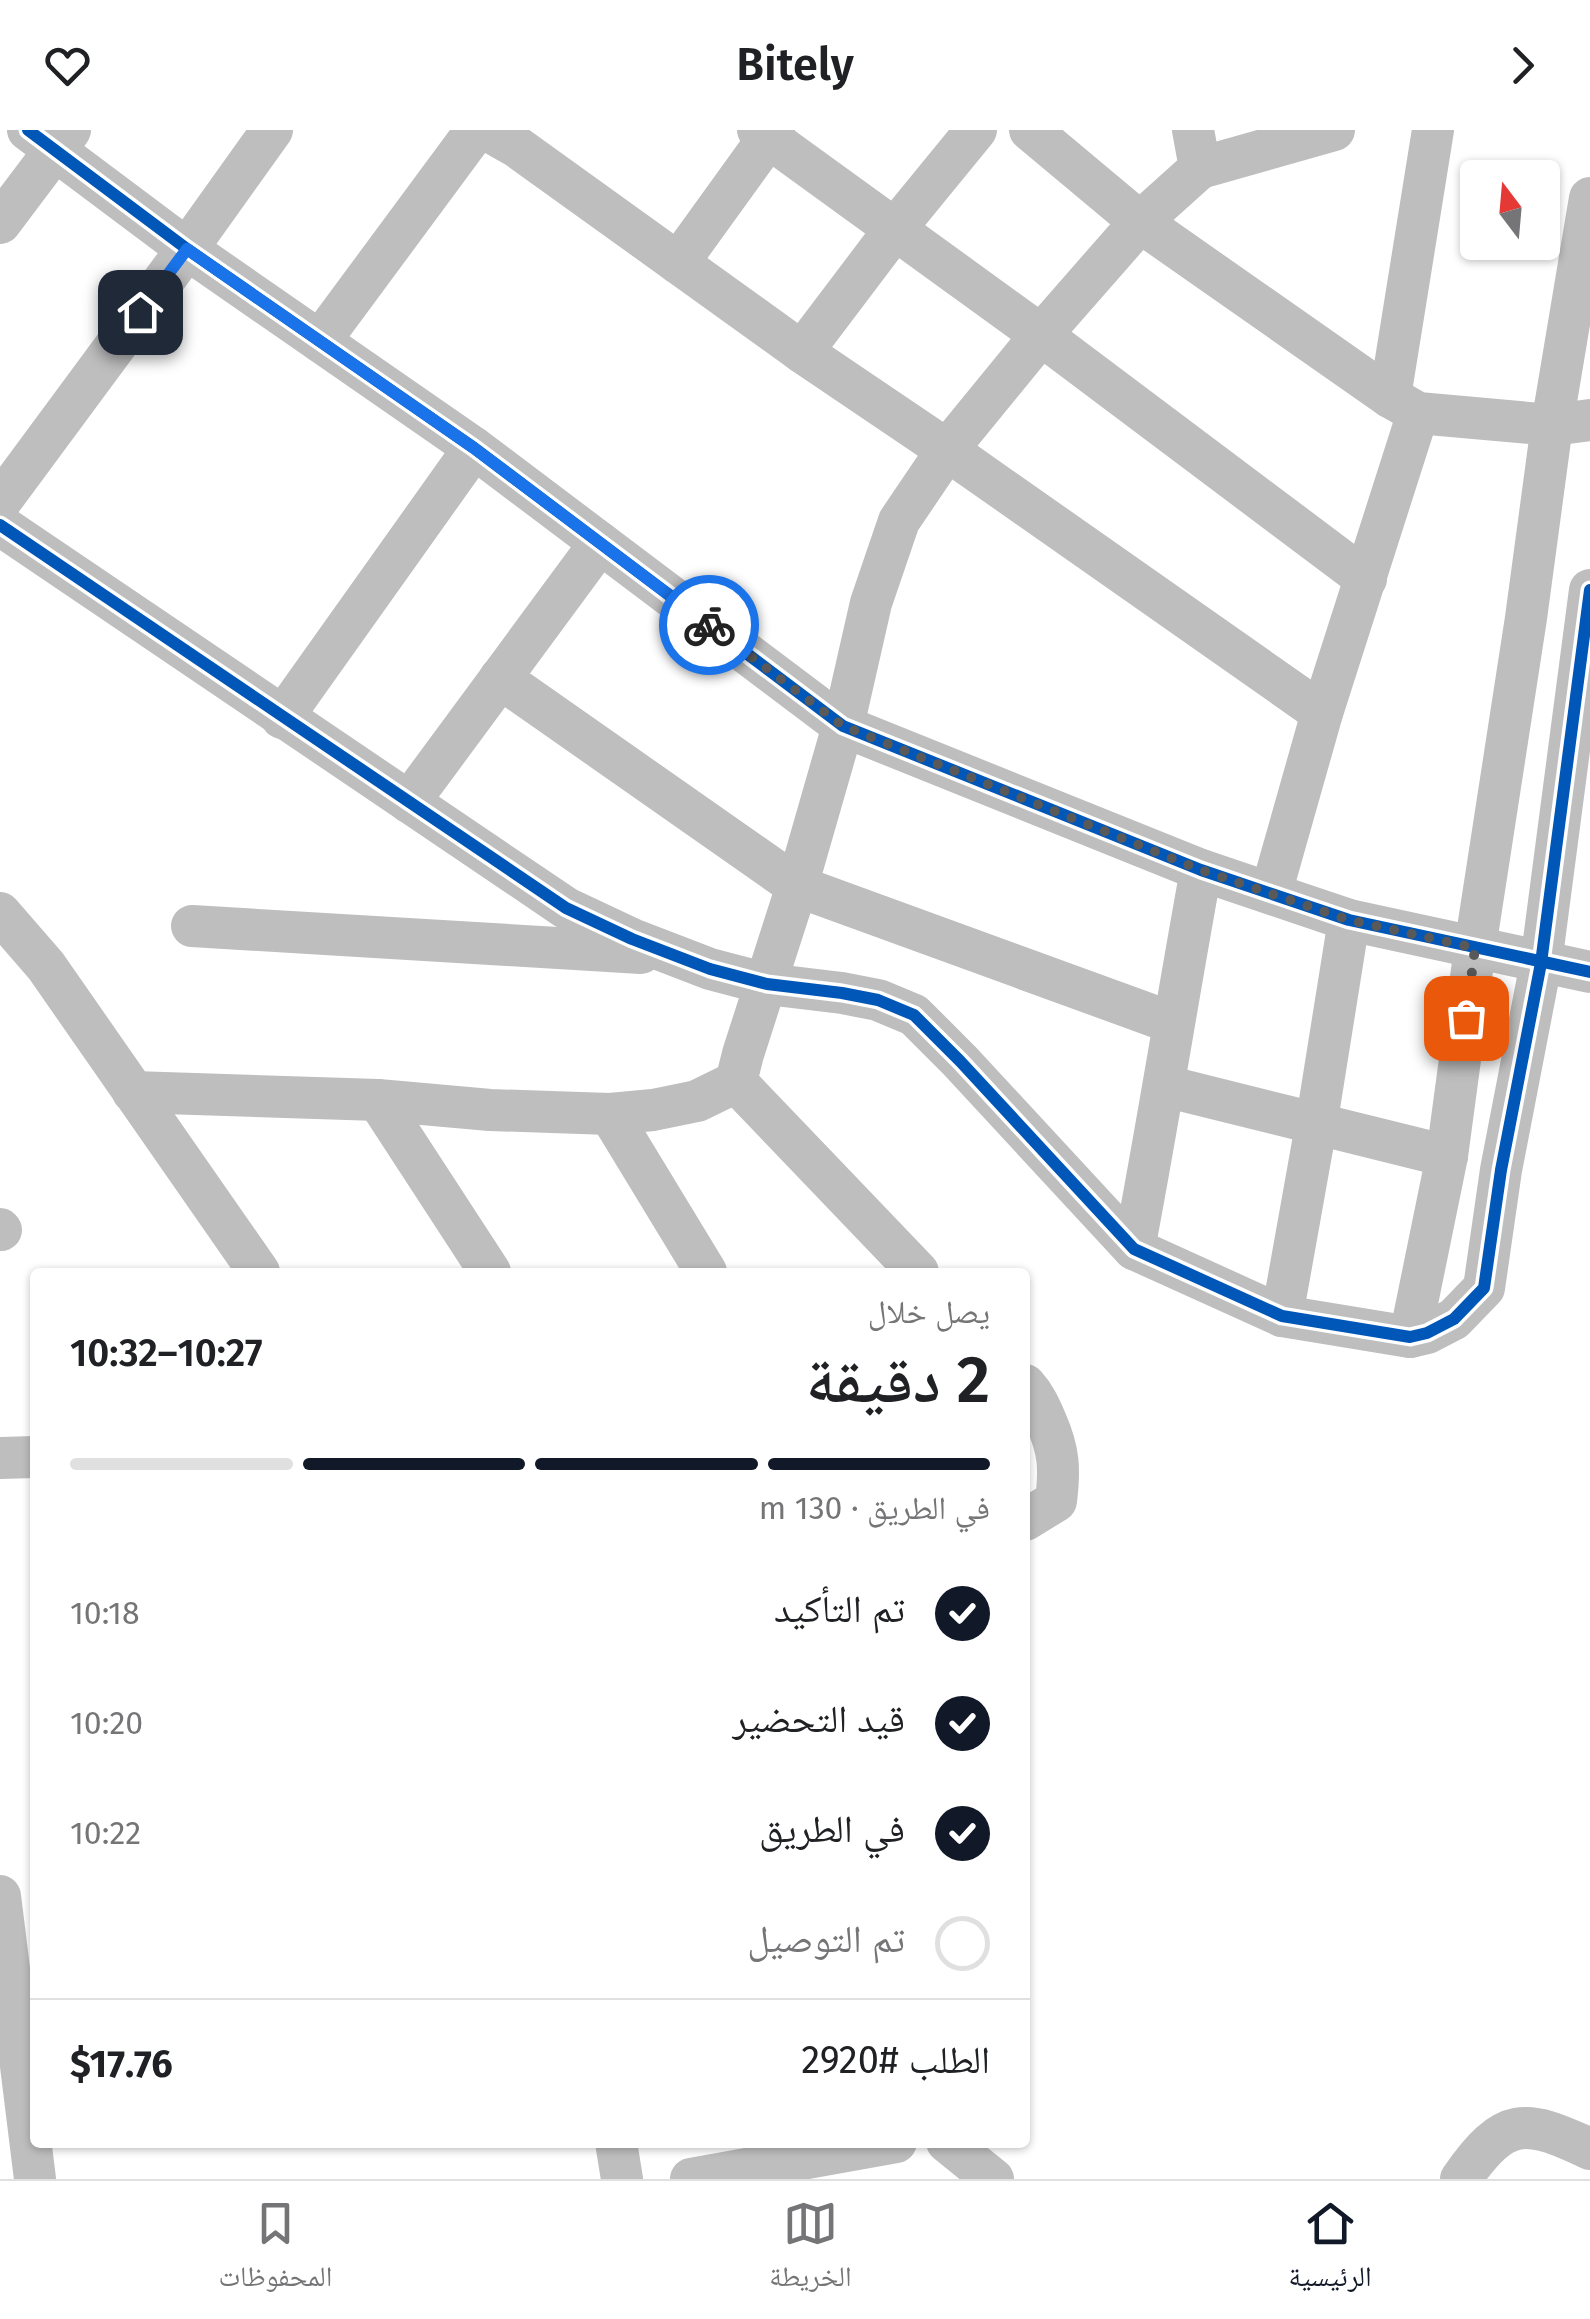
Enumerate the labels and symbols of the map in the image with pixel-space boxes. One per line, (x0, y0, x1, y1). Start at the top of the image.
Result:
north arrow (1460, 160, 1560, 260)
pin (98, 270, 183, 355)
courier (659, 575, 759, 675)
pin (1424, 976, 1509, 1061)

